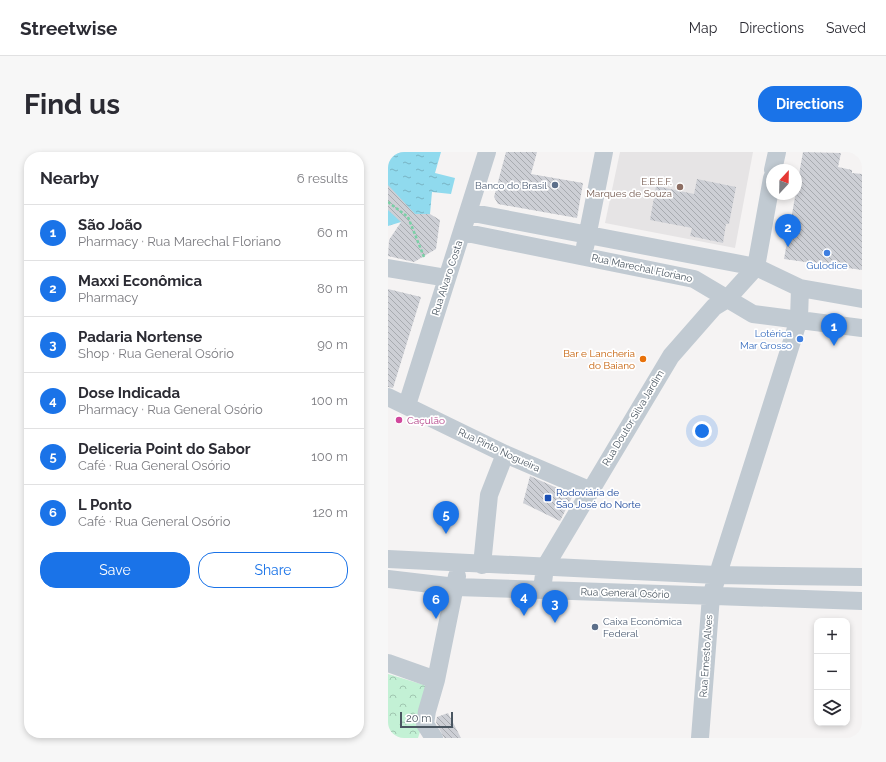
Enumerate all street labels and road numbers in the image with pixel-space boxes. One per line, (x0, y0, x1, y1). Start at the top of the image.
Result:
street label: Rua Alvaro Costa (430, 239, 464, 317)
street label: Rua Marechal Floriano (590, 252, 694, 284)
street label: Rua Doutor Silva Jardim (600, 368, 666, 468)
street label: Rua Pinto Nogueira (456, 426, 542, 474)
street label: Rua General Osório (580, 586, 670, 600)
street label: Rua Ernesto Alves (698, 614, 714, 698)

